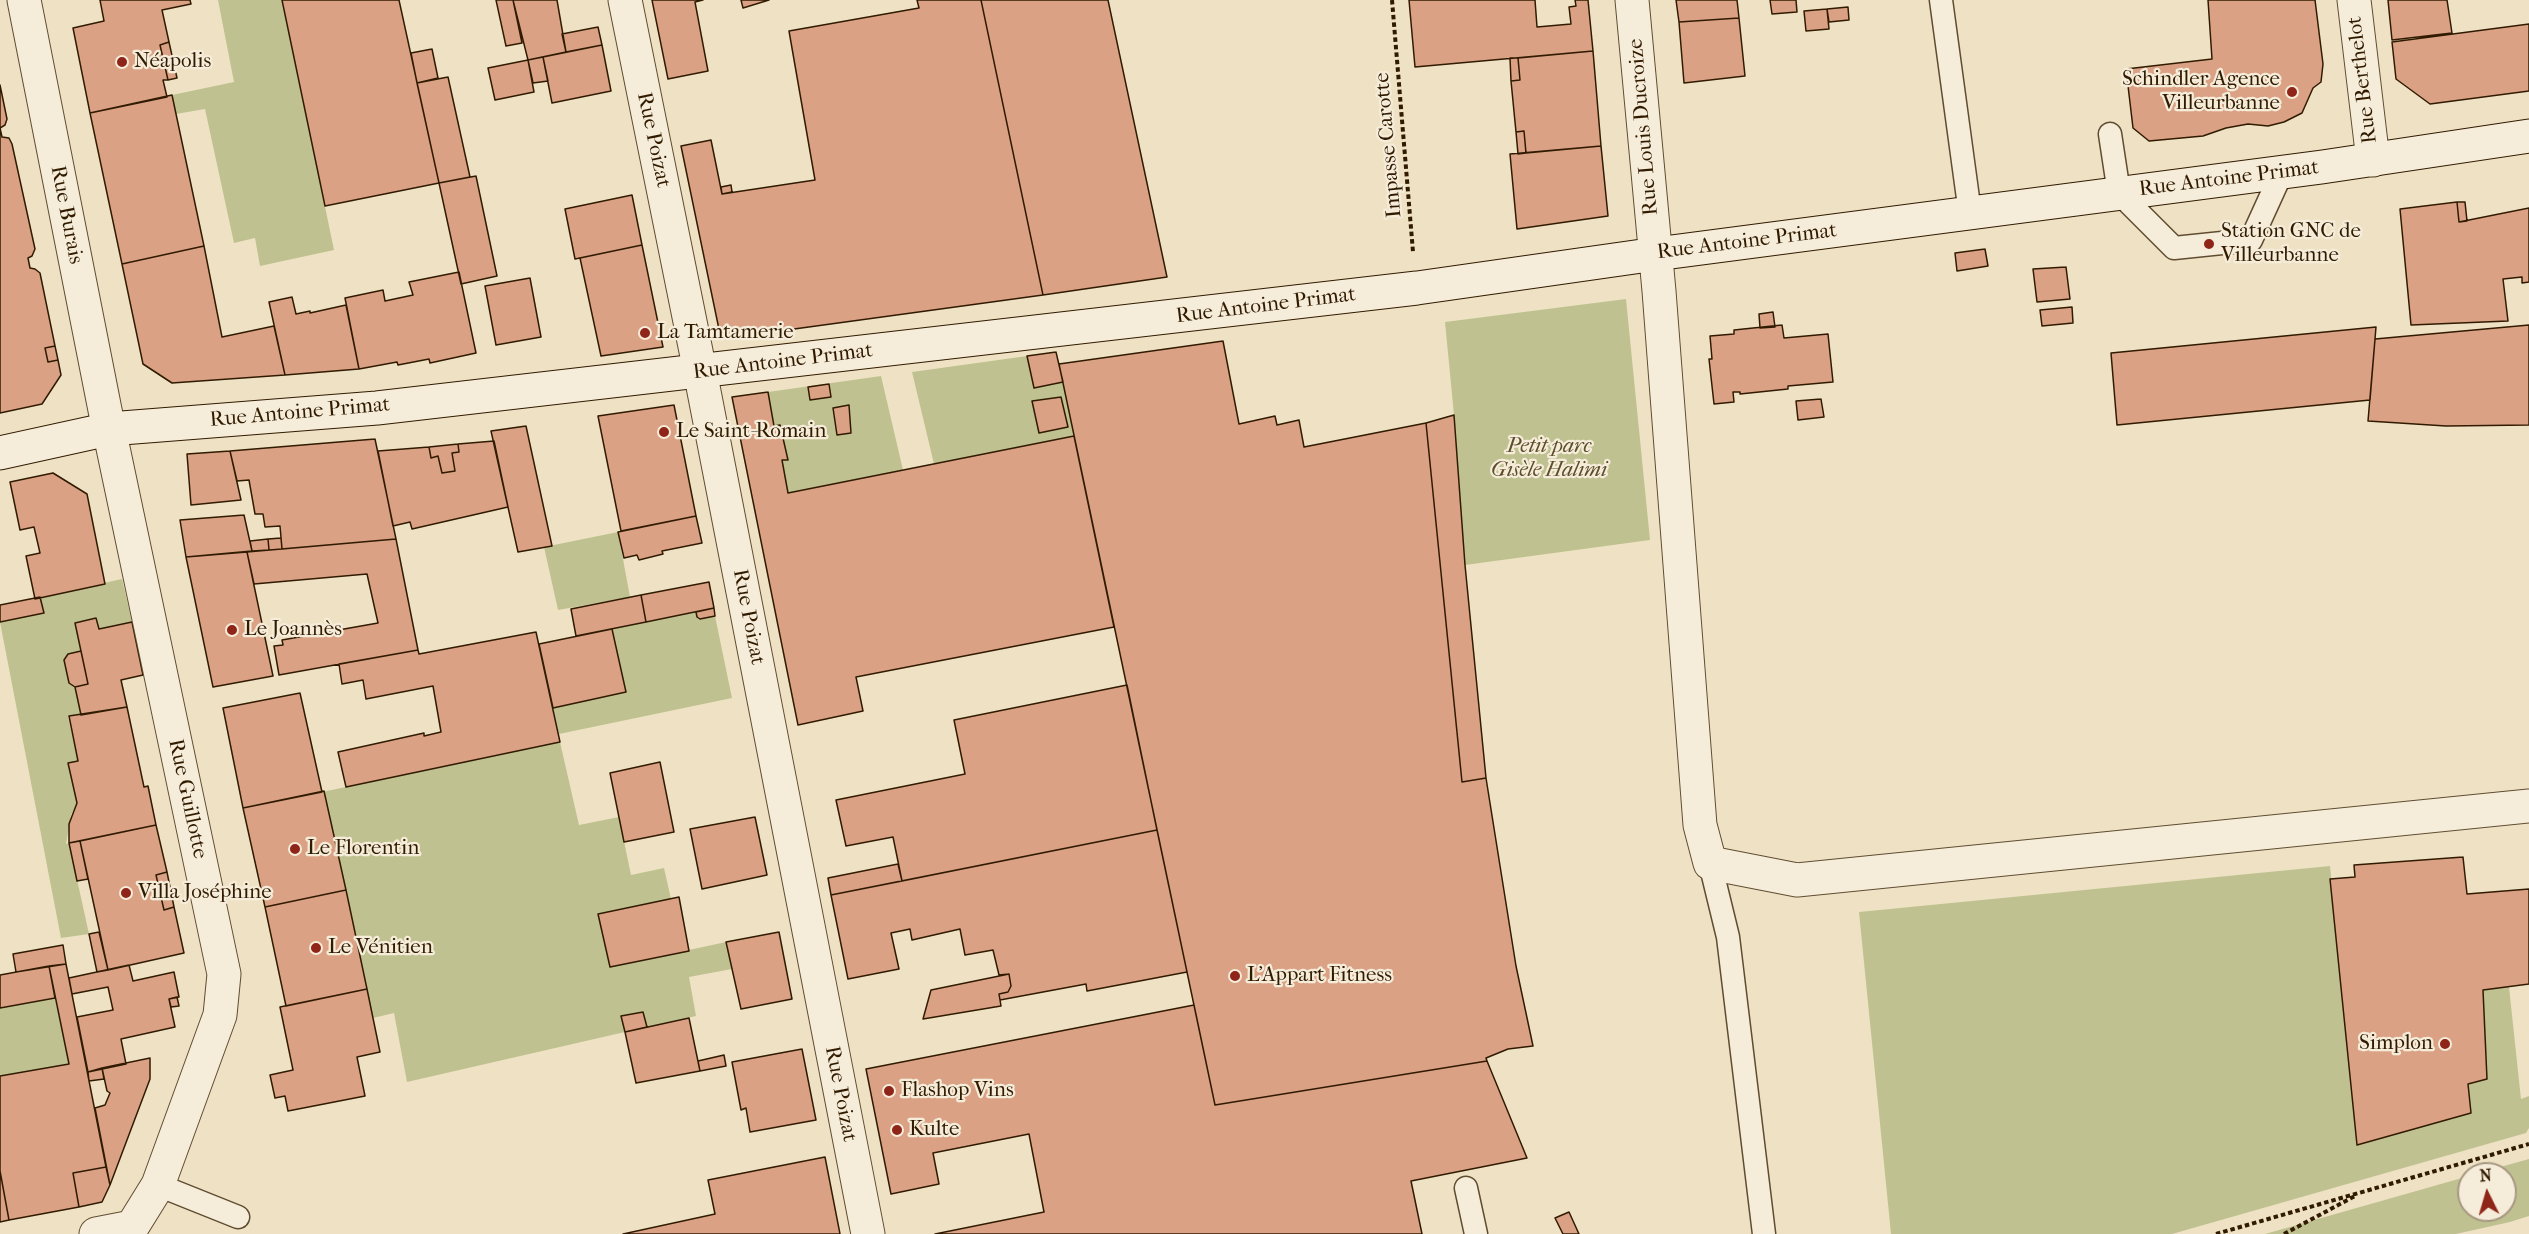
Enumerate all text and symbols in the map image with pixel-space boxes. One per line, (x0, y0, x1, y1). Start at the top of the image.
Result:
street label: Rue Berthelot (2343, 15, 2383, 145)
street label: Rue Louis Ducroize (1624, 38, 1664, 216)
place label: Néapolis (134, 49, 211, 75)
marker: Néapolis (115, 55, 129, 69)
place label: Schindler Agence Villeurbanne (2122, 67, 2280, 117)
street label: Impasse Carotte (1370, 71, 1408, 219)
marker: Schindler Agence Villeurbanne (2285, 85, 2299, 99)
street label: Rue Poizat (631, 90, 675, 190)
street label: Rue Antoine Primat (2138, 155, 2320, 203)
street label: Rue Burais (44, 164, 88, 266)
street label: Rue Antoine Primat (1656, 218, 1838, 266)
place label: Station GNC de Villeurbanne (2221, 219, 2361, 269)
marker: Station GNC de Villeurbanne (2202, 237, 2216, 251)
street label: Rue Antoine Primat (1175, 282, 1357, 330)
place label: La Tamtamerie (657, 320, 794, 346)
marker: La Tamtamerie (638, 326, 652, 340)
street label: Rue Antoine Primat (692, 338, 874, 386)
street label: Rue Antoine Primat (209, 393, 391, 433)
place label: Le Saint-Romain (676, 419, 826, 445)
marker: Le Saint-Romain (657, 425, 671, 439)
park label: Petit parc Gisèle Halimi (1491, 434, 1607, 484)
street label: Rue Poizat (726, 567, 770, 667)
place label: Le Joannès (244, 617, 342, 643)
marker: Le Joannès (225, 623, 239, 637)
street label: Rue Guillotte (162, 737, 212, 861)
place label: Le Florentin (307, 836, 419, 862)
marker: Le Florentin (288, 842, 302, 856)
place label: Villa Joséphine (138, 880, 272, 906)
marker: Villa Joséphine (119, 886, 133, 900)
place label: Le Vénitien (328, 935, 433, 961)
marker: Le Vénitien (309, 941, 323, 955)
place label: L'Appart Fitness (1247, 963, 1392, 989)
marker: L'Appart Fitness (1228, 969, 1242, 983)
place label: Simplon (2359, 1031, 2433, 1057)
marker: Simplon (2438, 1037, 2452, 1051)
street label: Rue Poizat (818, 1044, 862, 1144)
place label: Flashop Vins (901, 1078, 1014, 1104)
marker: Flashop Vins (882, 1084, 896, 1098)
place label: Kulte (909, 1117, 959, 1143)
marker: Kulte (890, 1123, 904, 1137)
north arrow (2457, 1162, 2517, 1222)
text: N (2479, 1166, 2492, 1186)

